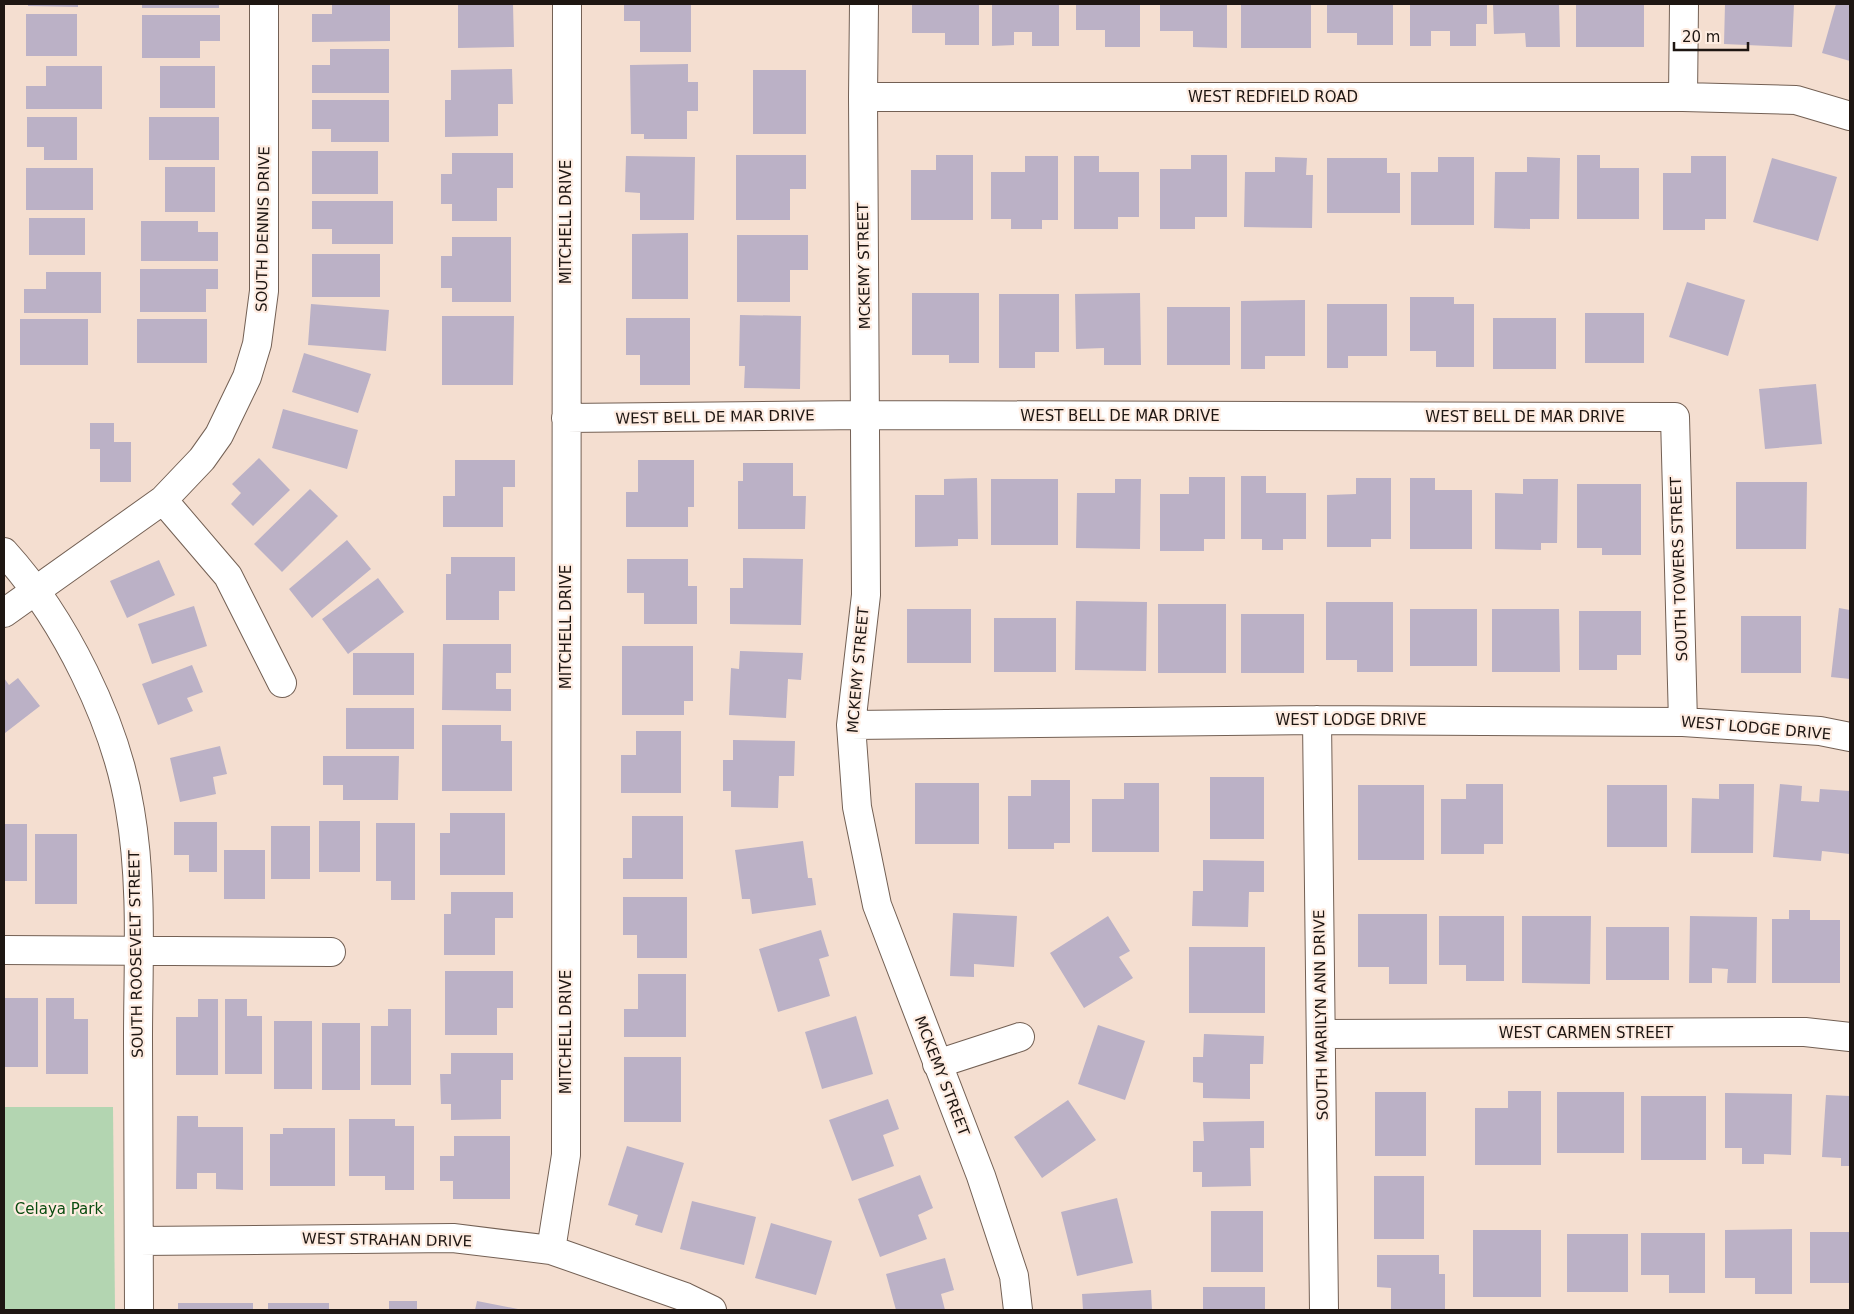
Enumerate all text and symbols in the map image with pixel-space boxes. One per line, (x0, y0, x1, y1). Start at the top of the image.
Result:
scale bar (1674, 20, 1748, 52)
text: 20 m (1682, 28, 1720, 46)
street label: WEST REDFIELD ROAD (1188, 88, 1358, 106)
street label: SOUTH DENNIS DRIVE (253, 146, 273, 312)
street label: MITCHELL DRIVE (557, 160, 575, 284)
street label: MCKEMY STREET (854, 202, 874, 330)
street label: WEST BELL DE MAR DRIVE (615, 406, 815, 428)
street label: WEST BELL DE MAR DRIVE (1020, 407, 1220, 425)
street label: WEST BELL DE MAR DRIVE (1425, 408, 1625, 426)
street label: SOUTH TOWERS STREET (1667, 476, 1691, 662)
street label: MITCHELL DRIVE (557, 565, 575, 689)
street label: MCKEMY STREET (844, 605, 873, 734)
street label: WEST LODGE DRIVE (1276, 711, 1426, 729)
street label: WEST LODGE DRIVE (1680, 712, 1832, 744)
street label: SOUTH ROOSEVELT STREET (125, 849, 147, 1058)
street label: SOUTH MARILYN ANN DRIVE (1310, 910, 1332, 1120)
street label: MITCHELL DRIVE (557, 970, 575, 1094)
street label: MCKEMY STREET (911, 1014, 973, 1139)
street label: WEST CARMEN STREET (1499, 1024, 1674, 1042)
park label: Celaya Park (15, 1200, 103, 1218)
street label: WEST STRAHAN DRIVE (302, 1230, 472, 1250)

